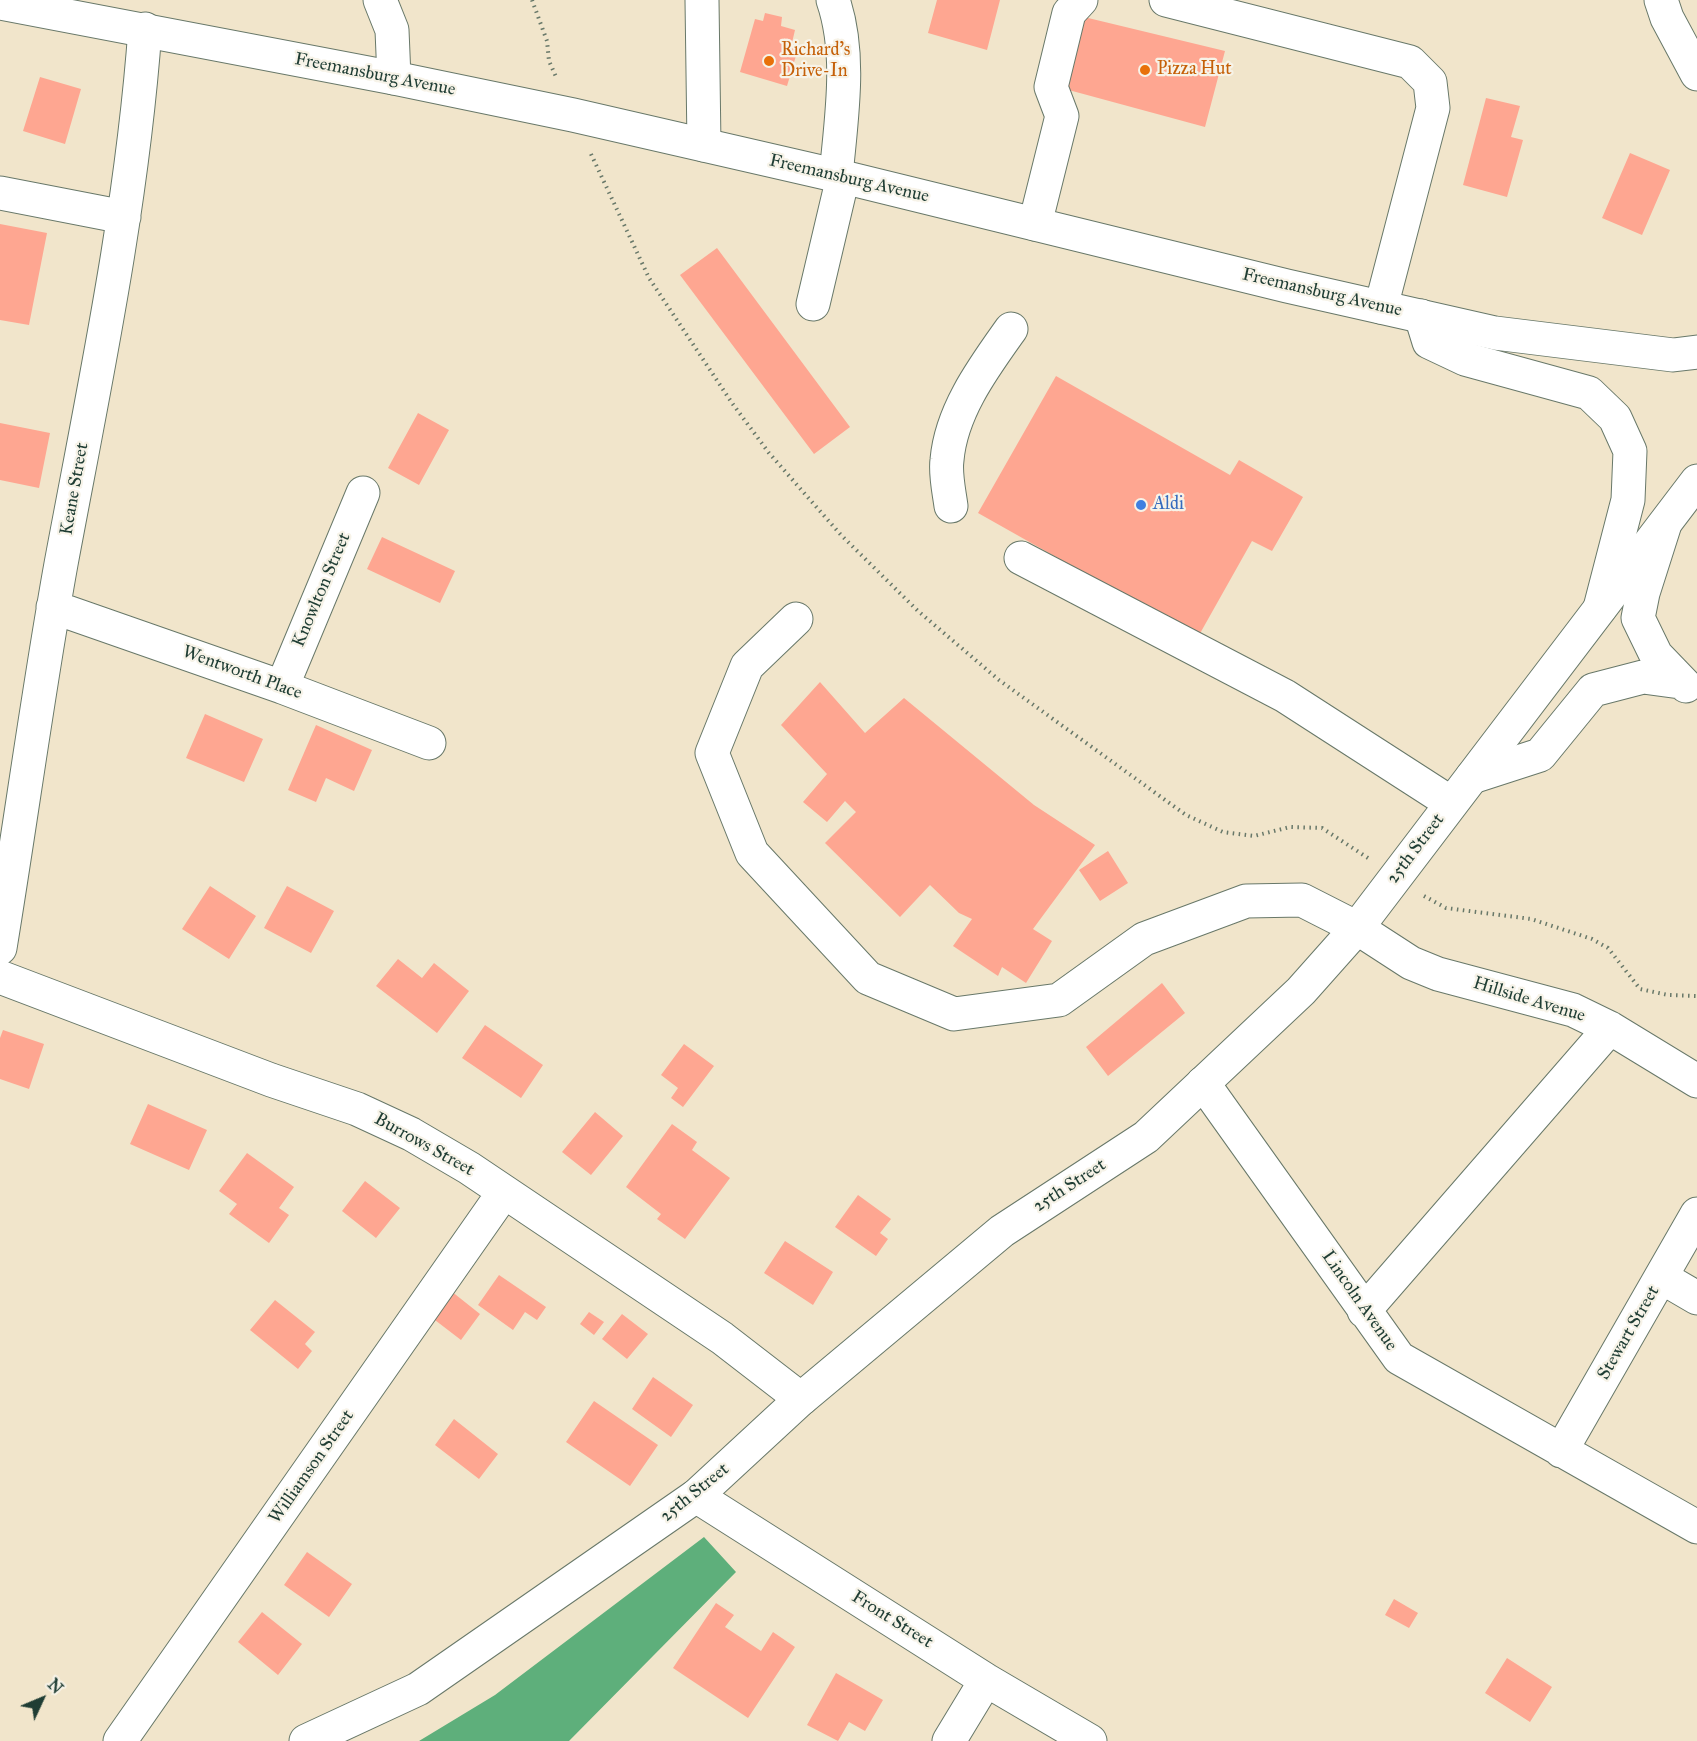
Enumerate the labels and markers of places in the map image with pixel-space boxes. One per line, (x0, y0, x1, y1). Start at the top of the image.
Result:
place label: Richard's Drive-In (781, 40, 850, 82)
marker: Richard's Drive-In (762, 54, 776, 68)
place label: Pizza Hut (1157, 59, 1232, 81)
marker: Pizza Hut (1138, 63, 1152, 77)
place label: Aldi (1153, 494, 1184, 516)
marker: Aldi (1134, 498, 1148, 512)

